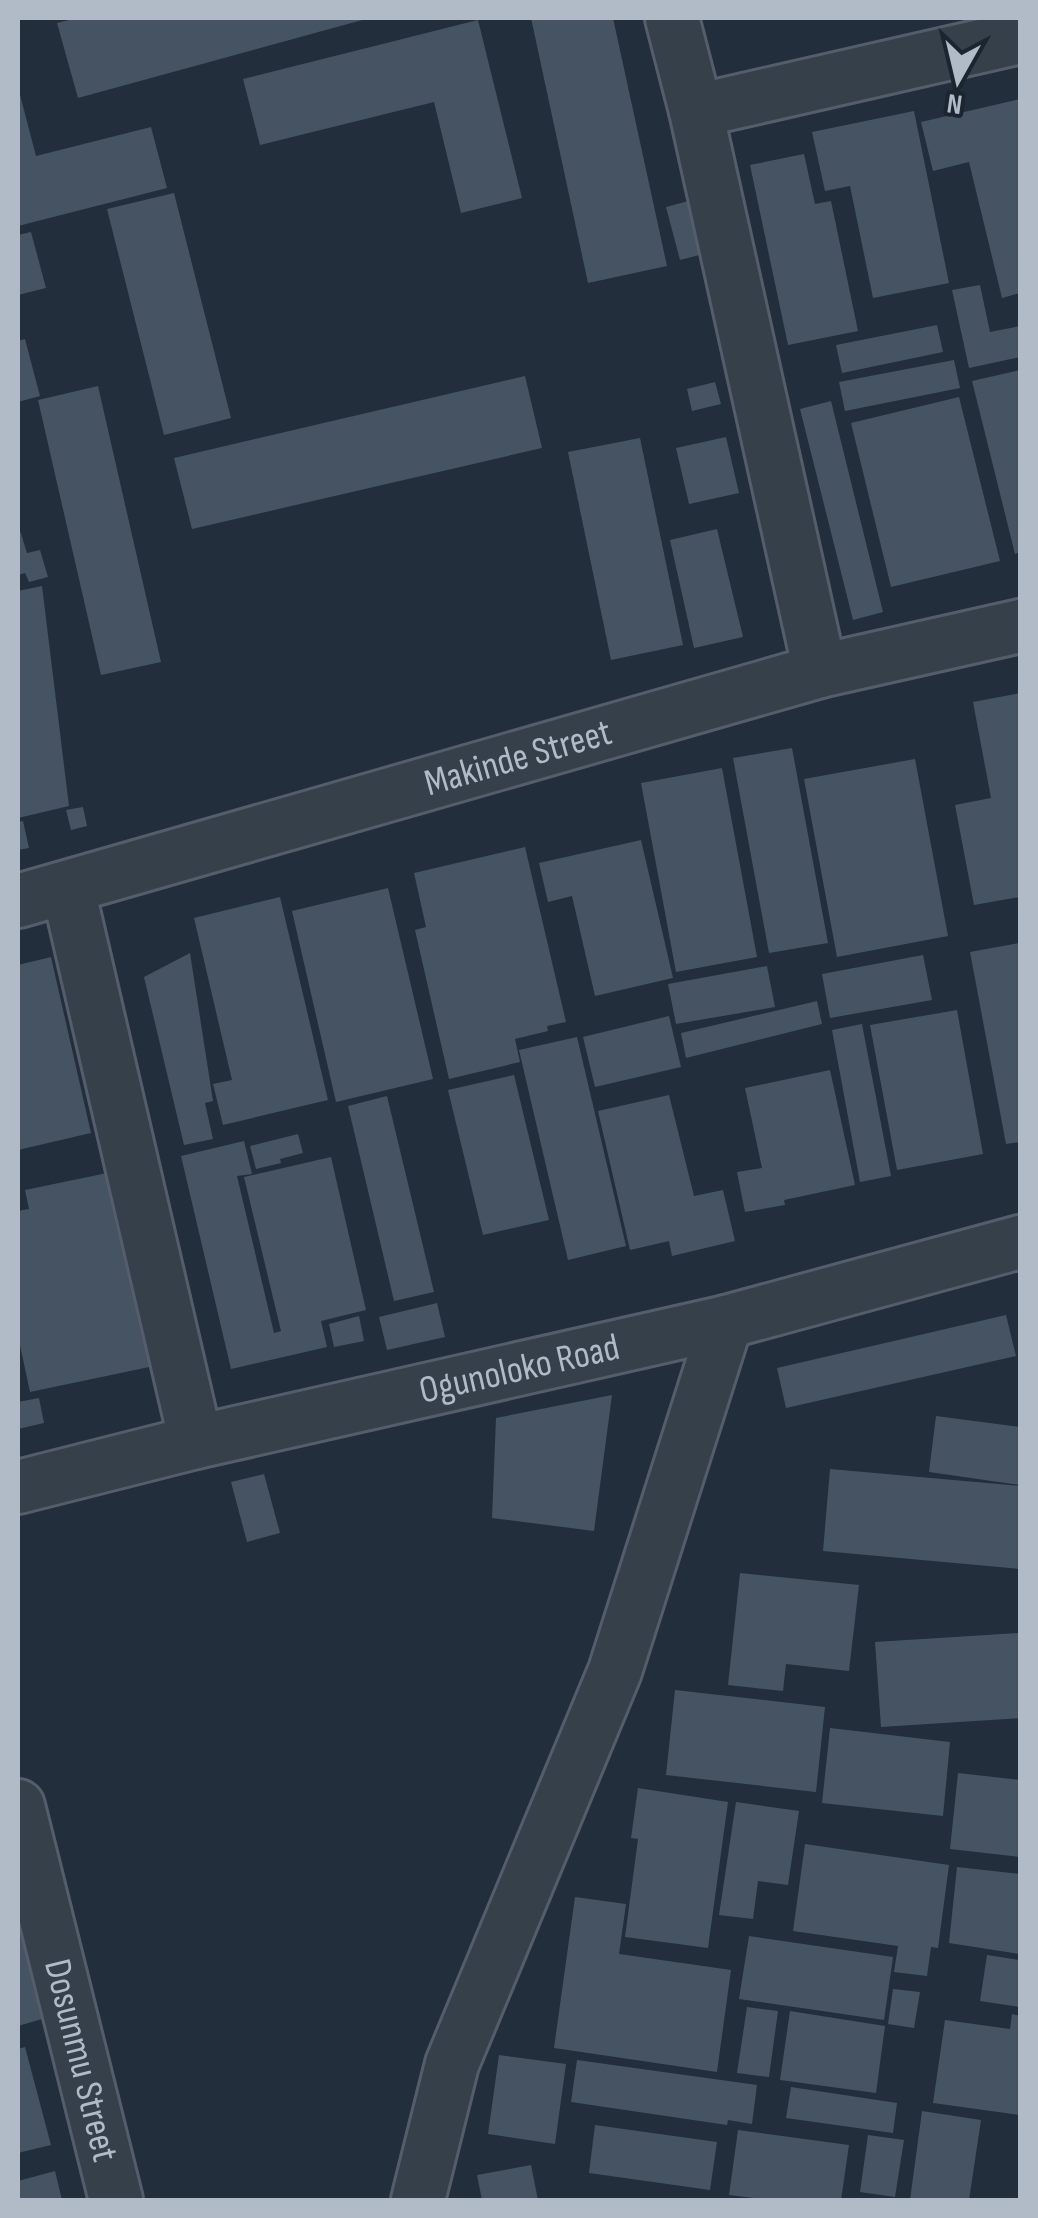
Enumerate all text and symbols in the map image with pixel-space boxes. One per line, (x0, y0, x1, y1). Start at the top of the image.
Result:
north arrow (908, 30, 1008, 130)
text: N (945, 86, 964, 121)
street label: Makinde Street (419, 709, 617, 806)
street label: Ogunoloko Road (415, 1324, 624, 1413)
street label: Dosunmu Street (34, 1954, 128, 2166)

